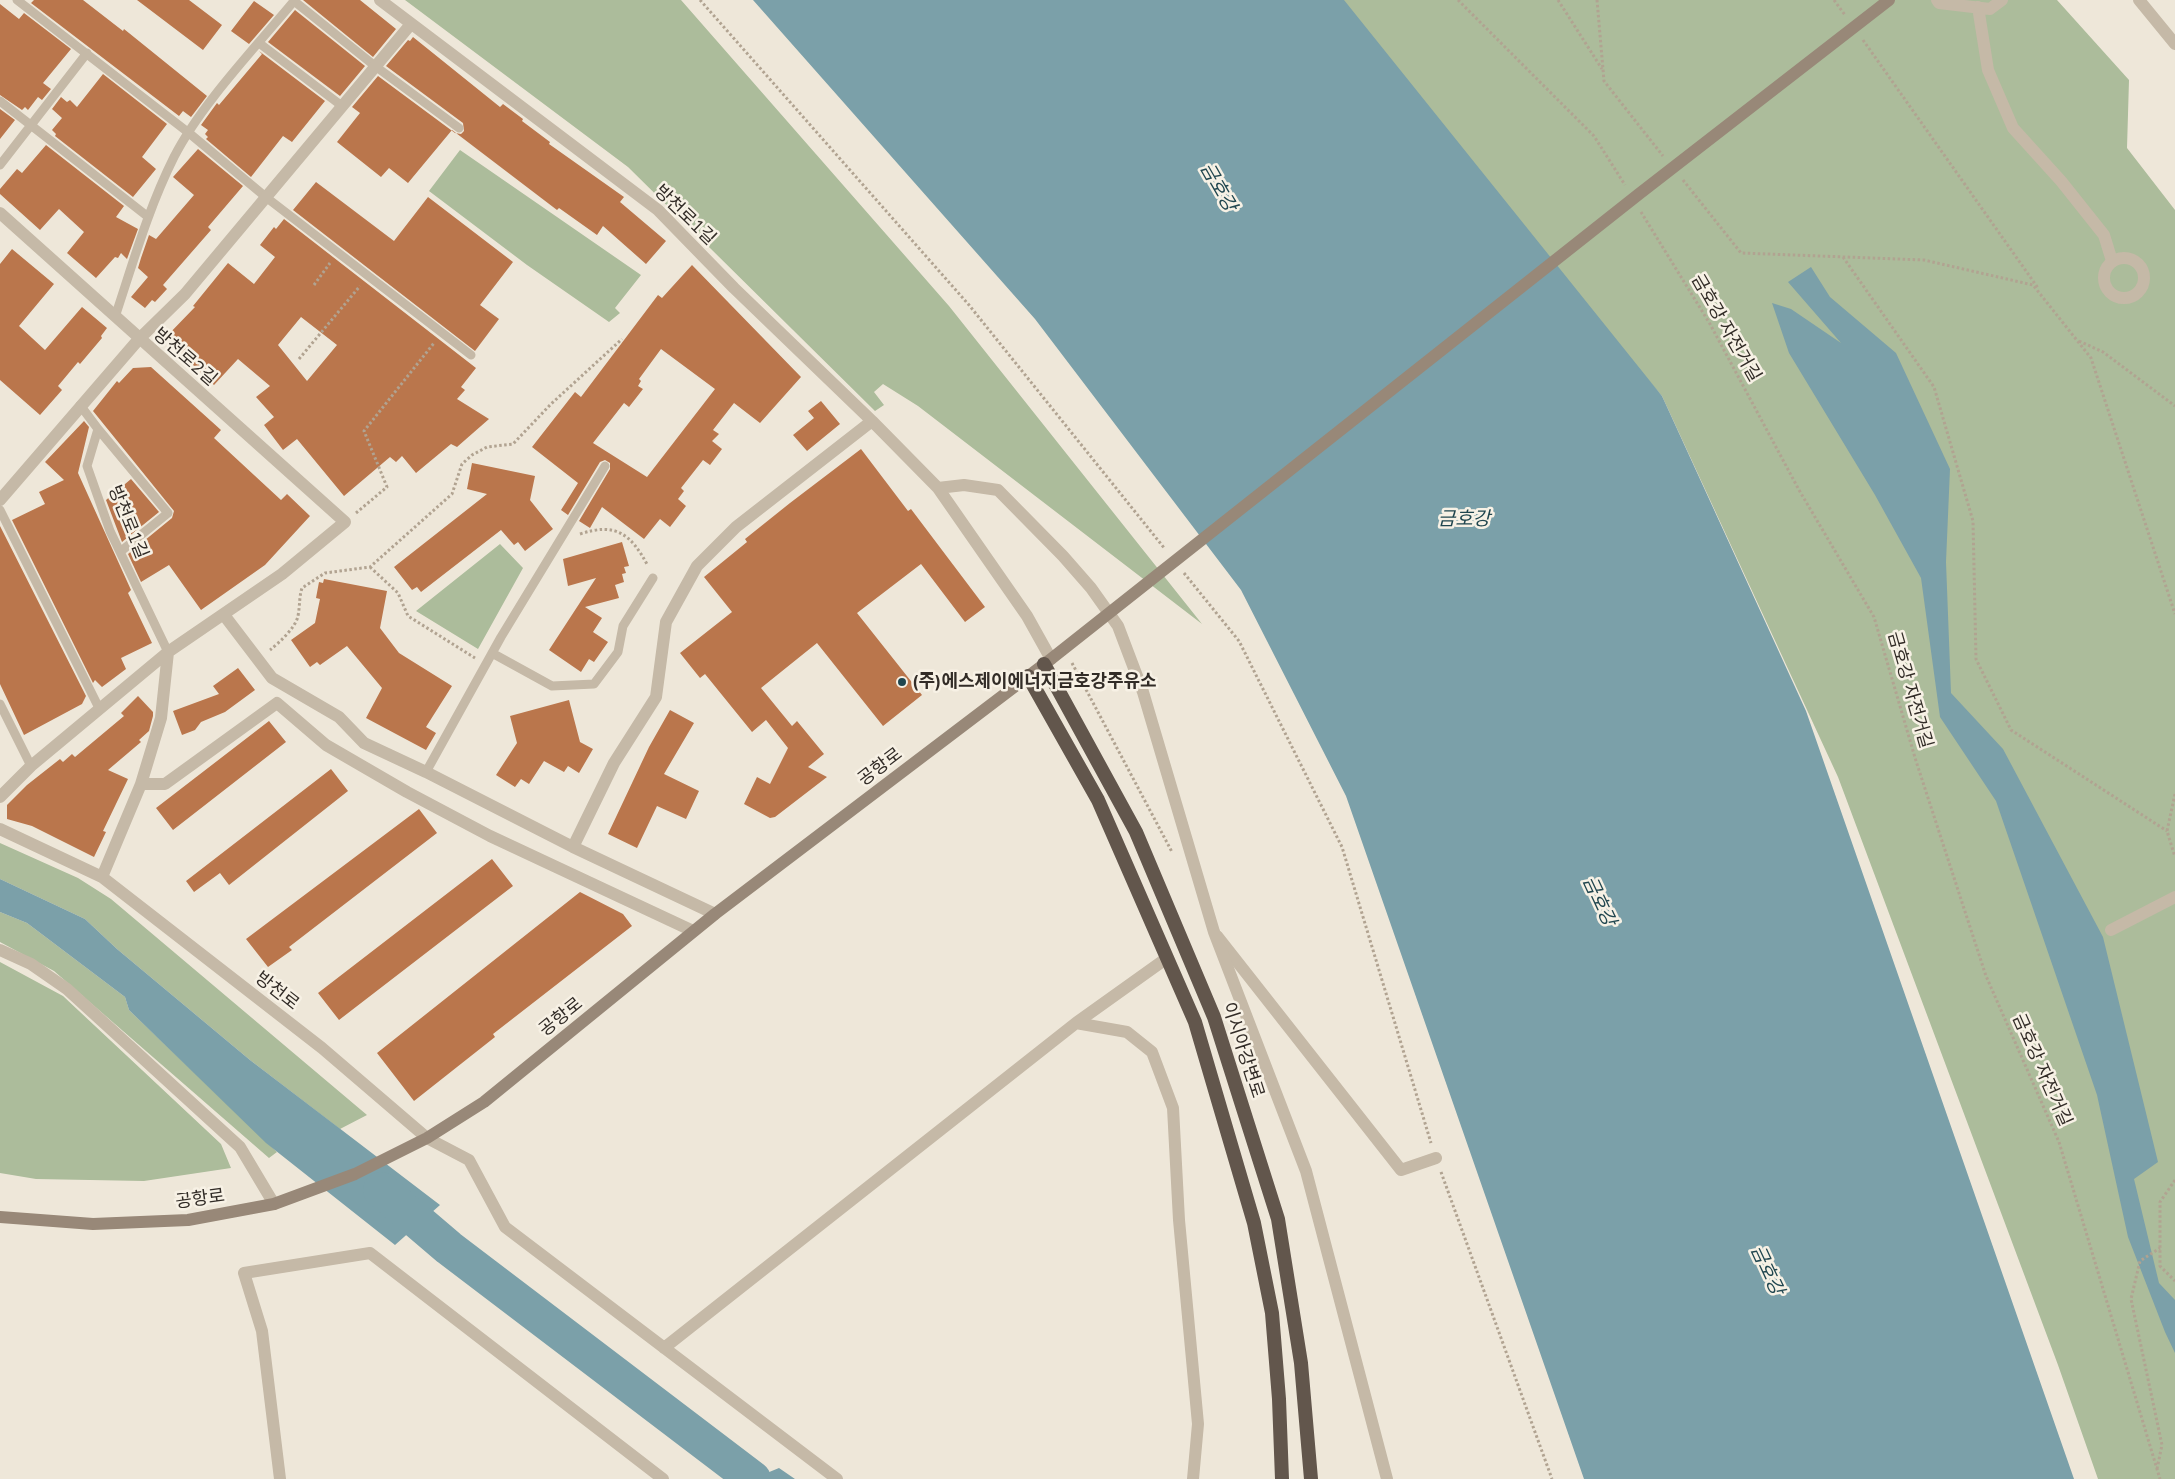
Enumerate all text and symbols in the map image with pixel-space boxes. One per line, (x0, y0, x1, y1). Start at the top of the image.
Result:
water label: 금호강 (1195, 159, 1241, 215)
street label: 방천로1길 (650, 180, 720, 250)
street label: 금호강 자전거길 (1686, 270, 1766, 386)
street label: 방천로2길 (149, 324, 221, 390)
street label: 방천로1길 (104, 482, 152, 562)
water label: 금호강 (1438, 508, 1490, 530)
street label: 금호강 자전거길 (1883, 629, 1937, 751)
place label: (주)에스제이에너지금호강주유소 (912, 671, 1157, 693)
marker: (주)에스제이에너지금호강주유소 (896, 676, 908, 688)
street label: 공항로 (854, 743, 906, 791)
water label: 금호강 (1578, 872, 1620, 930)
street label: 방천로 (251, 967, 303, 1015)
street label: 공항로 (535, 993, 587, 1041)
street label: 이시아강변로 (1217, 999, 1269, 1101)
street label: 금호강 자전거길 (2008, 1011, 2076, 1129)
street label: 공항로 (174, 1185, 226, 1213)
water label: 금호강 (1746, 1241, 1788, 1299)

